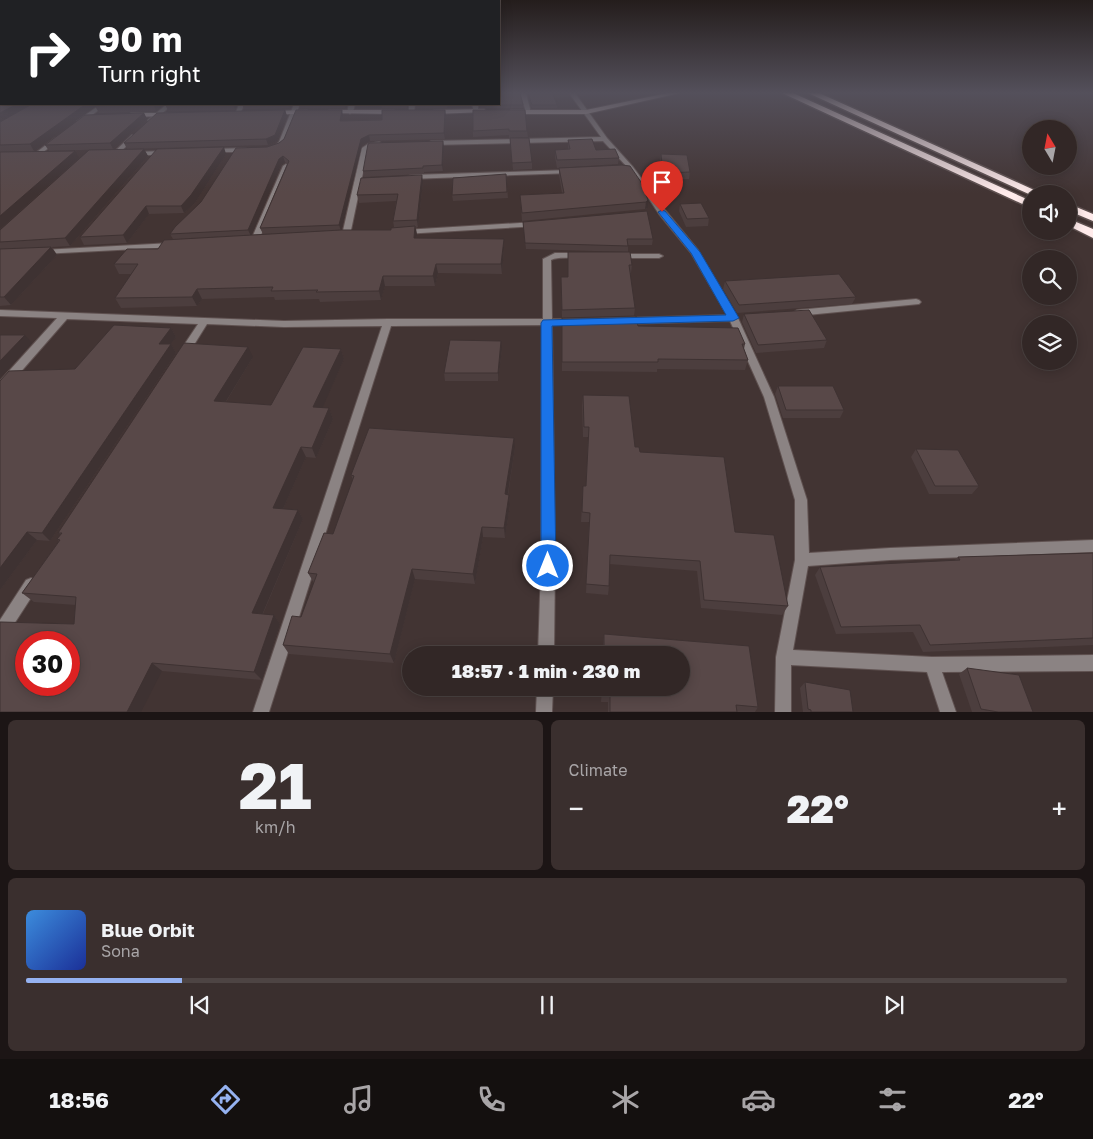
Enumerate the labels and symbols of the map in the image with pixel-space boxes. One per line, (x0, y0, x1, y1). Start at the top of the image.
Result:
north arrow (1022, 120, 1078, 175)
pin (641, 161, 683, 212)
position arrow (521, 539, 573, 591)
speed limit sign: 30 (15, 631, 80, 696)

